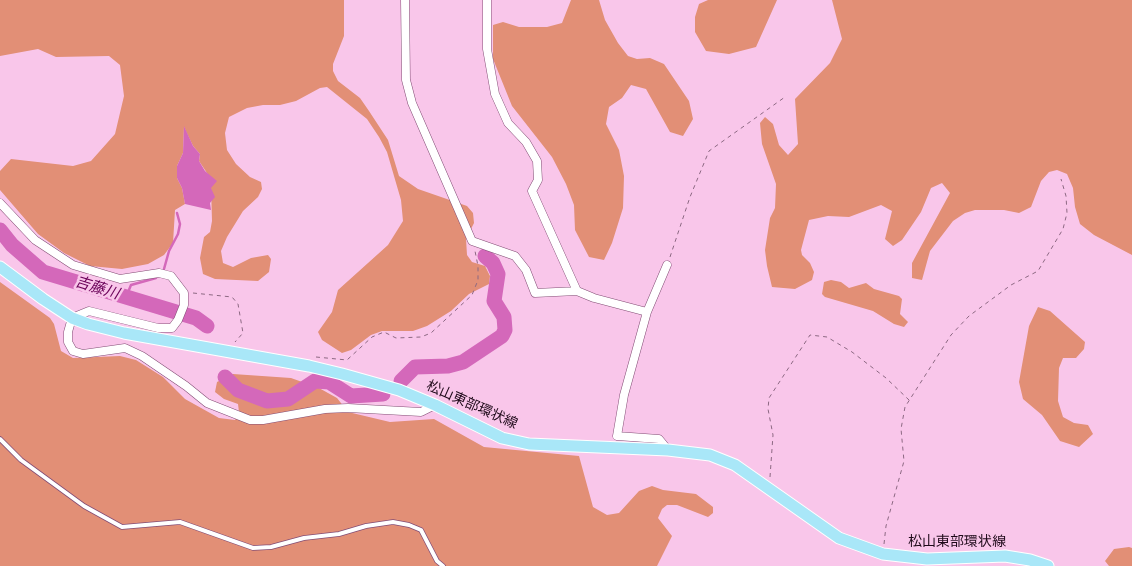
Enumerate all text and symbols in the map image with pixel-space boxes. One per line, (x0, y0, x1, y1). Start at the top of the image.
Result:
water label: 吉藤川 (73, 273, 121, 303)
street label: 松山東部環状線 (424, 377, 520, 433)
street label: 松山東部環状線 (908, 534, 1006, 550)

